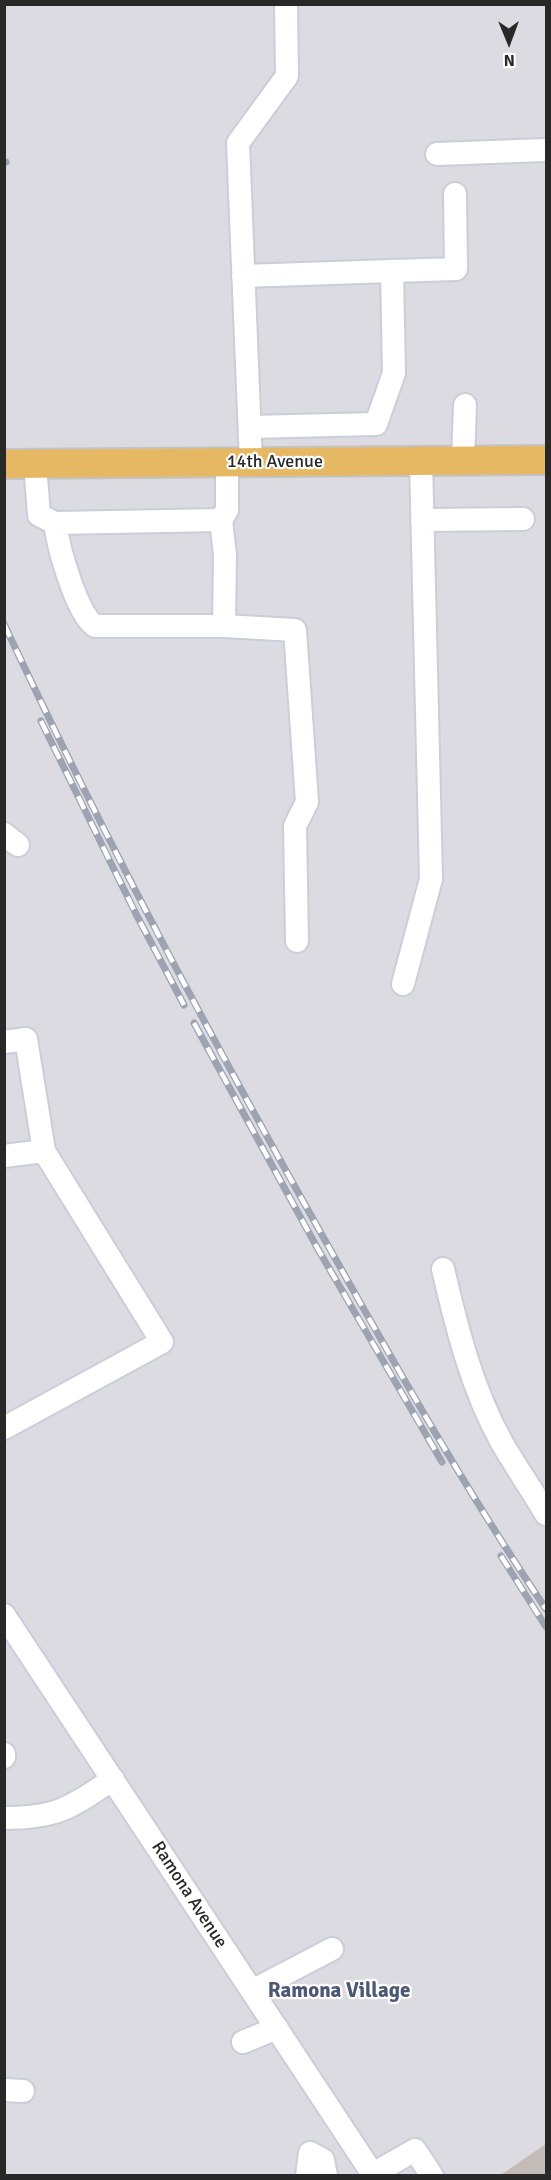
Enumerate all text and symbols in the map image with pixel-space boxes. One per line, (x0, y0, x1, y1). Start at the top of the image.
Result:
north arrow (479, 12, 539, 72)
text: N (504, 50, 515, 70)
street label: 14th Avenue (227, 451, 323, 473)
street label: Ramona Avenue (147, 1838, 231, 1952)
district label: Ramona Village (268, 1978, 410, 2004)

